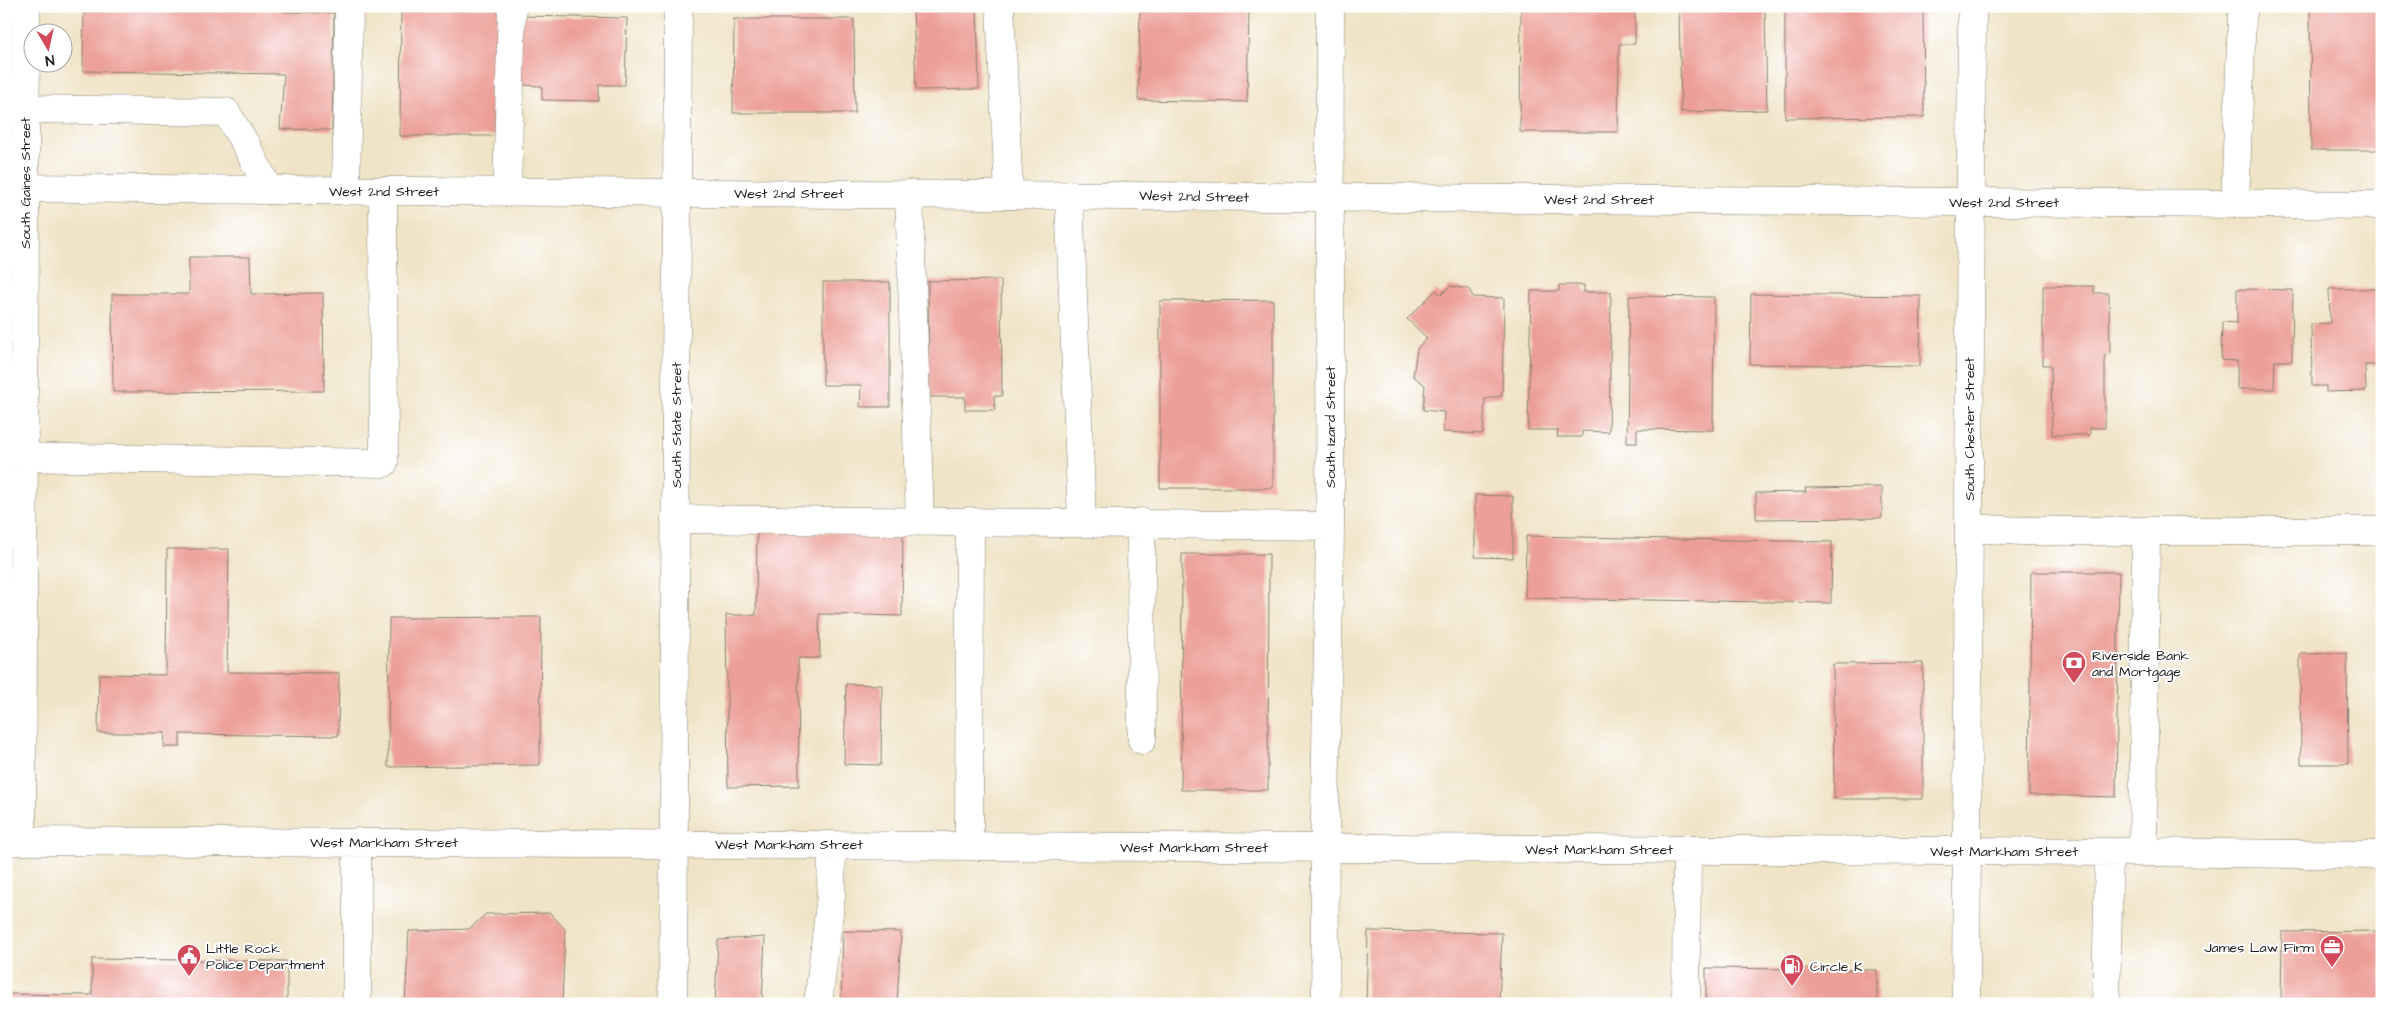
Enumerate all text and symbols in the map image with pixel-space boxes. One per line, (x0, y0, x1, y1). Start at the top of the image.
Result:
north arrow (22, 22, 72, 72)
text: N (44, 49, 56, 70)
street label: South Gaines Street (16, 117, 36, 249)
street label: West 2nd Street (329, 182, 439, 202)
street label: West 2nd Street (734, 184, 844, 204)
street label: West 2nd Street (1139, 186, 1249, 208)
street label: West 2nd Street (1544, 190, 1654, 210)
street label: West 2nd Street (1949, 193, 2059, 213)
street label: South Chester Street (1960, 357, 1980, 501)
street label: South State Street (667, 362, 687, 488)
street label: South Izard Street (1321, 366, 1341, 488)
place label: Riverside Bank and Mortgage (2092, 646, 2189, 682)
bank icon: Riverside Bank and Mortgage (2061, 650, 2087, 684)
street label: West Markham Street (310, 833, 458, 853)
street label: West Markham Street (715, 835, 863, 855)
street label: West Markham Street (1120, 838, 1268, 858)
street label: West Markham Street (1525, 840, 1673, 860)
street label: West Markham Street (1930, 842, 2078, 862)
office icon: James Law Firm (2319, 934, 2345, 968)
place label: James Law Firm (2204, 938, 2314, 958)
place label: Little Rock Police Department (206, 939, 326, 975)
public building icon: Little Rock Police Department (176, 943, 202, 977)
fuel station icon: Circle K (1779, 953, 1805, 987)
place label: Circle K (1810, 957, 1863, 977)

